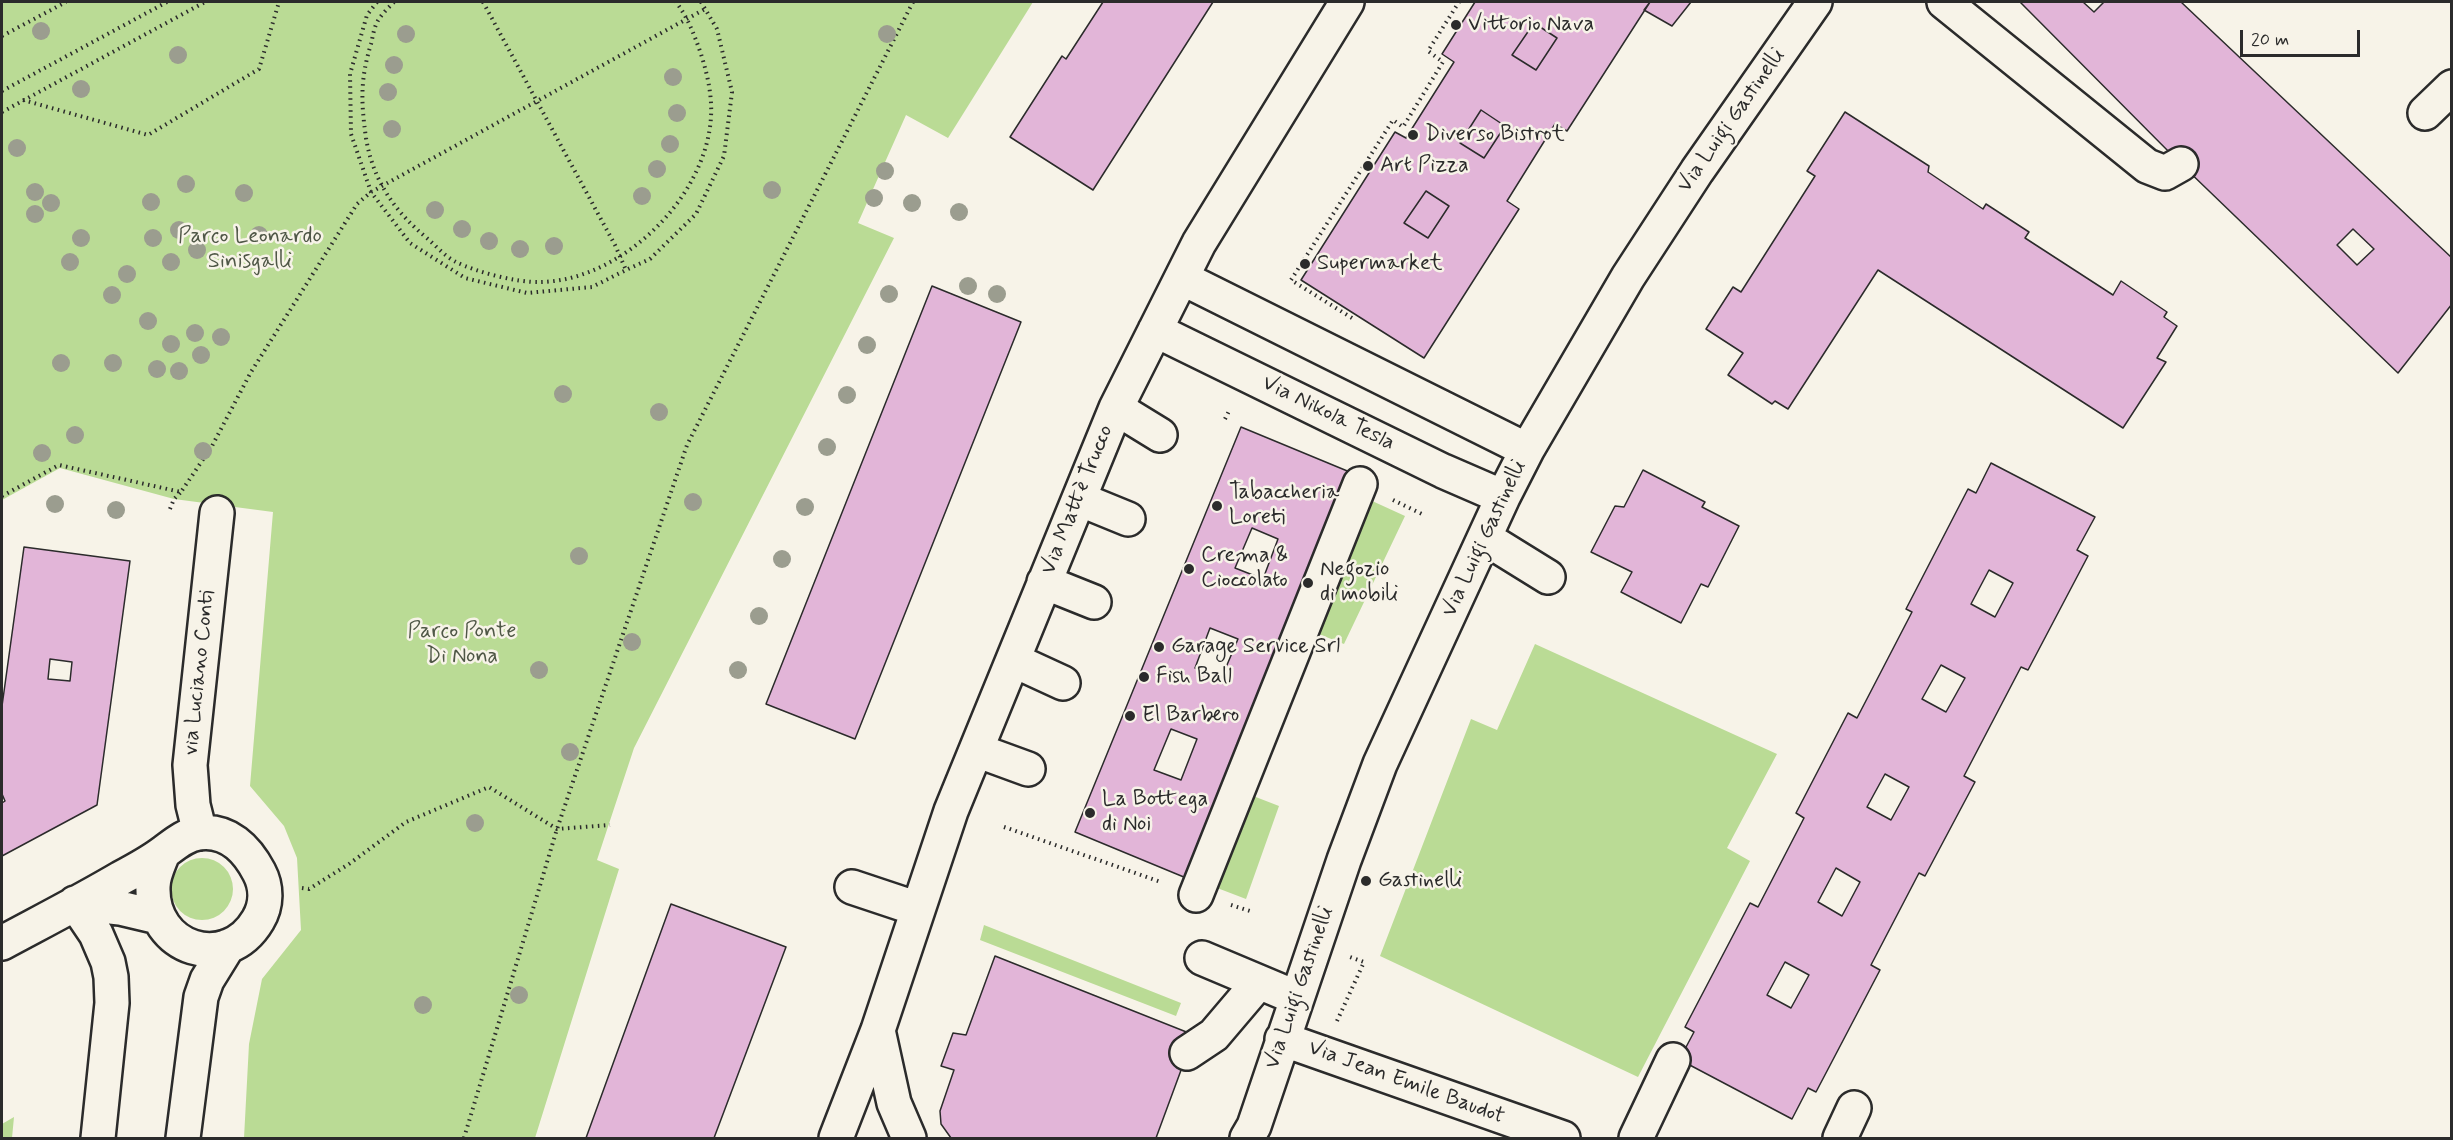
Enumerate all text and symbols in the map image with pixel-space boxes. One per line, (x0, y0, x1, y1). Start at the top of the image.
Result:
place label: Vittorio Nava (1468, 12, 1594, 38)
marker: Vittorio Nava (1449, 18, 1463, 32)
scale bar (2243, 18, 2363, 56)
text: 20 m (2251, 28, 2289, 52)
street label: Via Luigi Gastinelli (1672, 44, 1792, 198)
place label: Diverso Bistrot (1425, 122, 1565, 148)
marker: Diverso Bistrot (1406, 128, 1420, 142)
place label: Art Pizza (1380, 153, 1469, 179)
marker: Art Pizza (1361, 159, 1375, 173)
park label: Parco Leonardo Sinisgalli (178, 224, 322, 276)
place label: Supermarket (1317, 251, 1443, 277)
marker: Supermarket (1298, 257, 1312, 271)
street label: Via Nikola Tesla (1257, 370, 1399, 458)
street label: Via Mattè Trucco (1036, 421, 1120, 579)
street label: Via Luigi Gastinelli (1437, 456, 1533, 622)
place label: Tabaccheria Loreti (1229, 480, 1339, 532)
marker: Tabaccheria Loreti (1210, 499, 1224, 513)
place label: Crema & Cioccolato (1201, 543, 1288, 594)
place label: Negozio di mobili (1320, 557, 1398, 608)
marker: Crema & Cioccolato (1182, 562, 1196, 576)
marker: Negozio di mobili (1301, 576, 1315, 590)
street label: via Luciano Conti (178, 589, 222, 757)
park label: Parco Ponte Di Nona (408, 619, 516, 670)
place label: Garage Service Srl (1171, 634, 1340, 660)
marker: Garage Service Srl (1152, 640, 1166, 654)
place label: Fish Ball (1156, 664, 1232, 690)
marker: Fish Ball (1137, 670, 1151, 684)
place label: El Barbero (1142, 703, 1239, 729)
marker: El Barbero (1123, 709, 1137, 723)
place label: La Bottega di Noi (1102, 787, 1208, 838)
marker: La Bottega di Noi (1083, 806, 1097, 820)
place label: Gastinelli (1378, 868, 1462, 894)
marker: Gastinelli (1359, 874, 1373, 888)
street label: Via Luigi Gastinelli (1260, 903, 1340, 1073)
street label: Via Jean Emile Baudot (1304, 1035, 1508, 1131)

